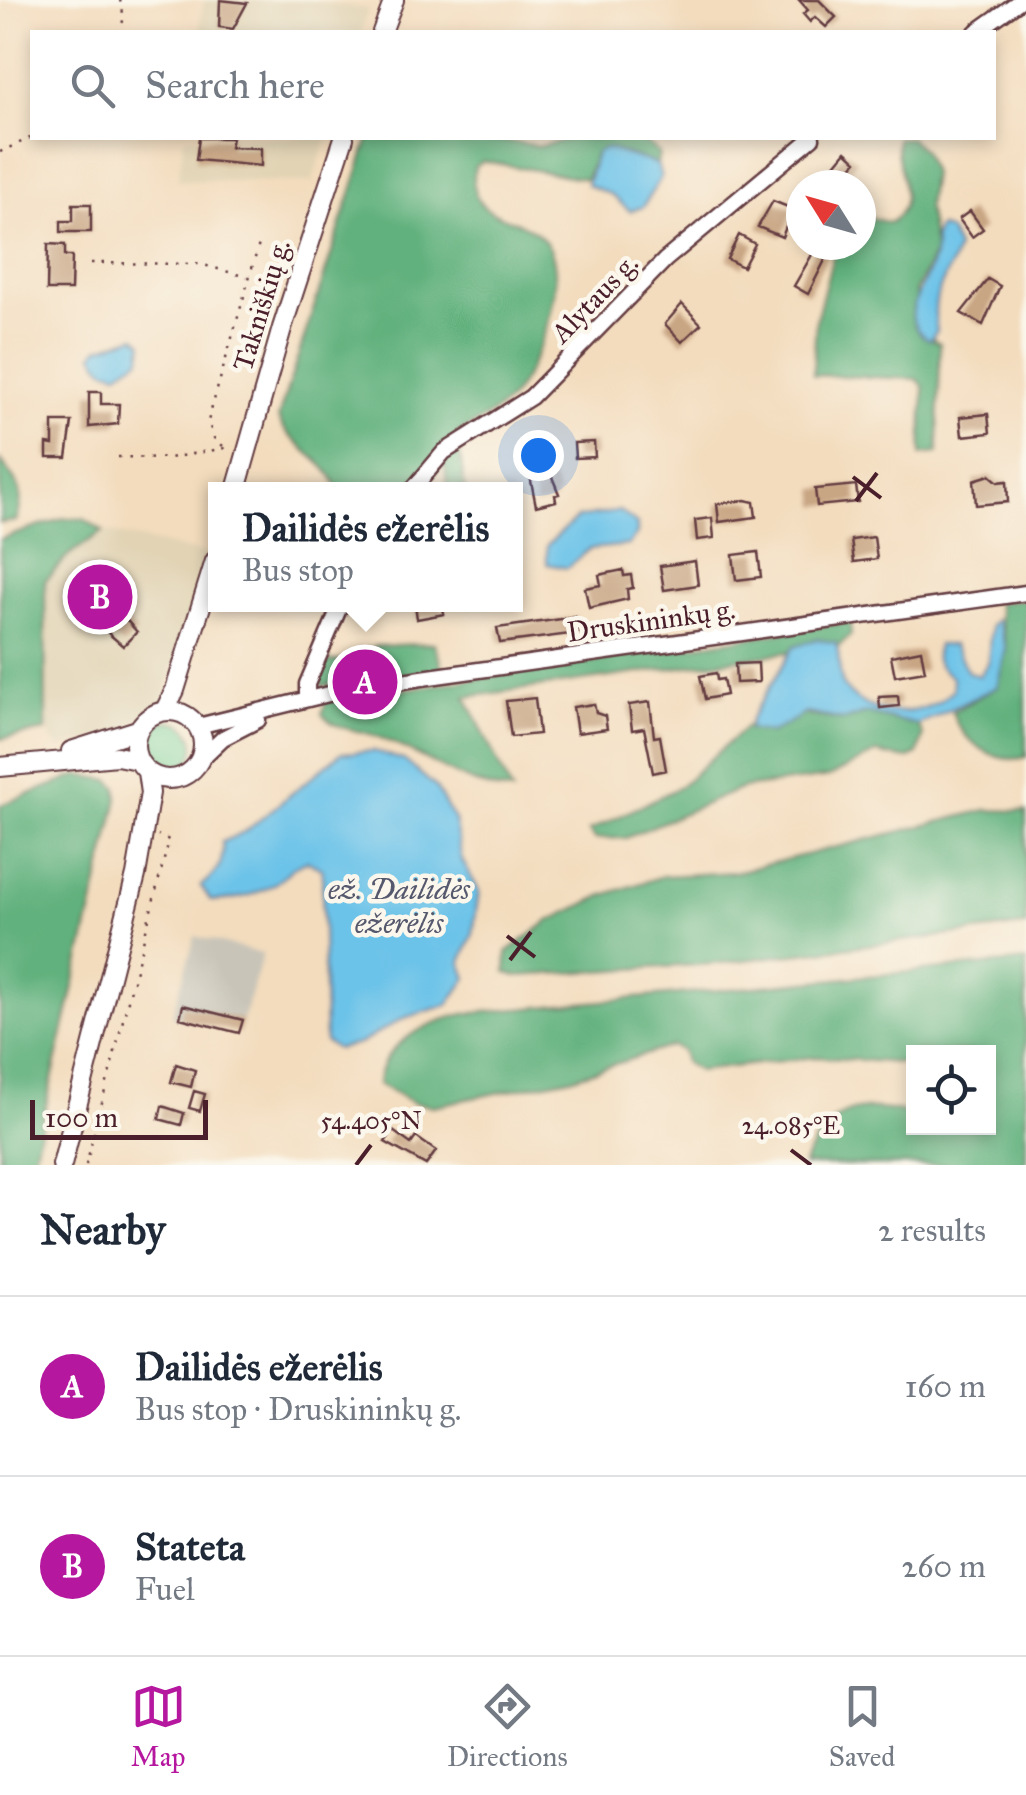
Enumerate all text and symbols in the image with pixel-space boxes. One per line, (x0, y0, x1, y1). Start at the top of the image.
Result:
search box (30, 30, 996, 140)
icon: search (65, 58, 120, 113)
text: Search here (145, 62, 325, 108)
north arrow (786, 170, 876, 260)
street label: Takniškių g. (225, 235, 298, 375)
street label: Alytaus g. (543, 246, 645, 351)
your location (513, 430, 564, 481)
popup (208, 482, 523, 612)
text: Dailidės ežerėlis (242, 505, 489, 551)
text: Bus stop (242, 551, 354, 590)
pin: B (68, 560, 132, 634)
street label: Druskininkų g. (565, 591, 737, 650)
pin: A (332, 644, 398, 720)
water label: ež. Dailidės ežerėlis (328, 871, 471, 941)
map controls (906, 1045, 996, 1135)
button: locate (906, 1045, 996, 1135)
scale bar (30, 1095, 208, 1140)
text: 100 m (45, 1100, 118, 1135)
text: 54.405°N (320, 1105, 422, 1136)
text: 24.085°E (742, 1110, 840, 1141)
text: Nearby (40, 1204, 165, 1256)
text: 2 results (878, 1211, 986, 1250)
text: Dailidės ežerėlis (135, 1344, 383, 1390)
text: A (62, 1367, 83, 1406)
text: 160 m (905, 1367, 986, 1406)
text: Bus stop · Druskininkų g. (135, 1390, 461, 1429)
text: Stateta (135, 1524, 245, 1570)
text: B (62, 1547, 83, 1586)
text: 260 m (901, 1547, 986, 1586)
text: Fuel (135, 1570, 195, 1609)
tab: Map (131, 1679, 186, 1774)
tab: Directions (447, 1679, 568, 1774)
tab: Saved (829, 1679, 895, 1774)

